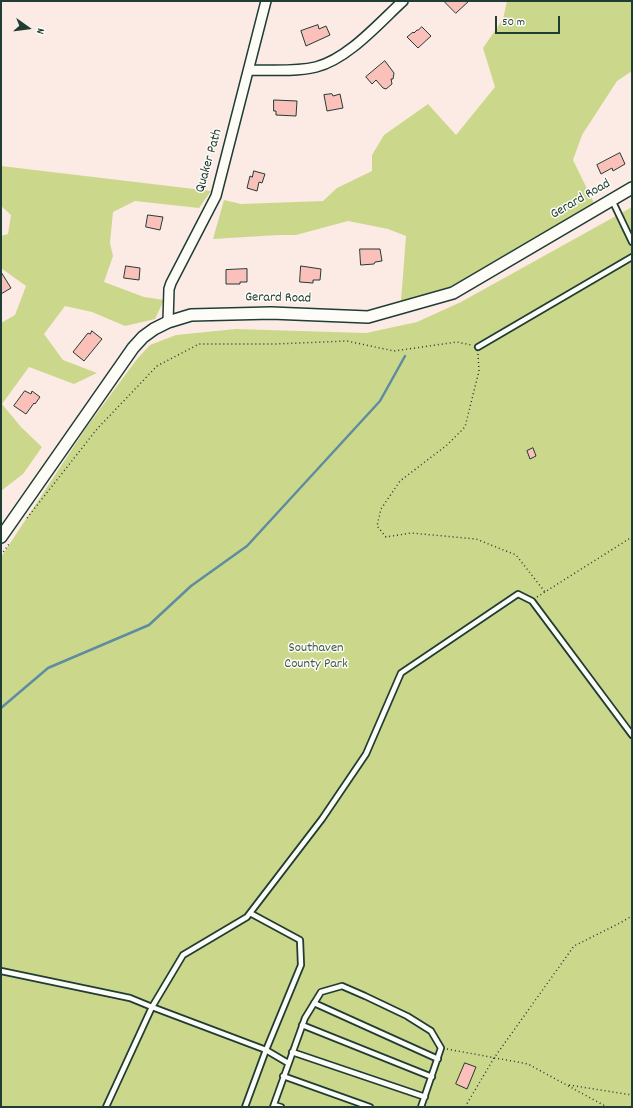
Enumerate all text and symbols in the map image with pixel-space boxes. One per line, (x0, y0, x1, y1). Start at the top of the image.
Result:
north arrow (8, 8, 48, 48)
scale bar (497, 8, 562, 34)
text: 50 m (502, 14, 525, 31)
text: N (31, 26, 48, 35)
street label: Quaker Path (193, 127, 227, 195)
street label: Gerard Road (548, 176, 614, 224)
street label: Gerard Road (245, 290, 311, 308)
park label: Southaven County Park (284, 641, 348, 674)

